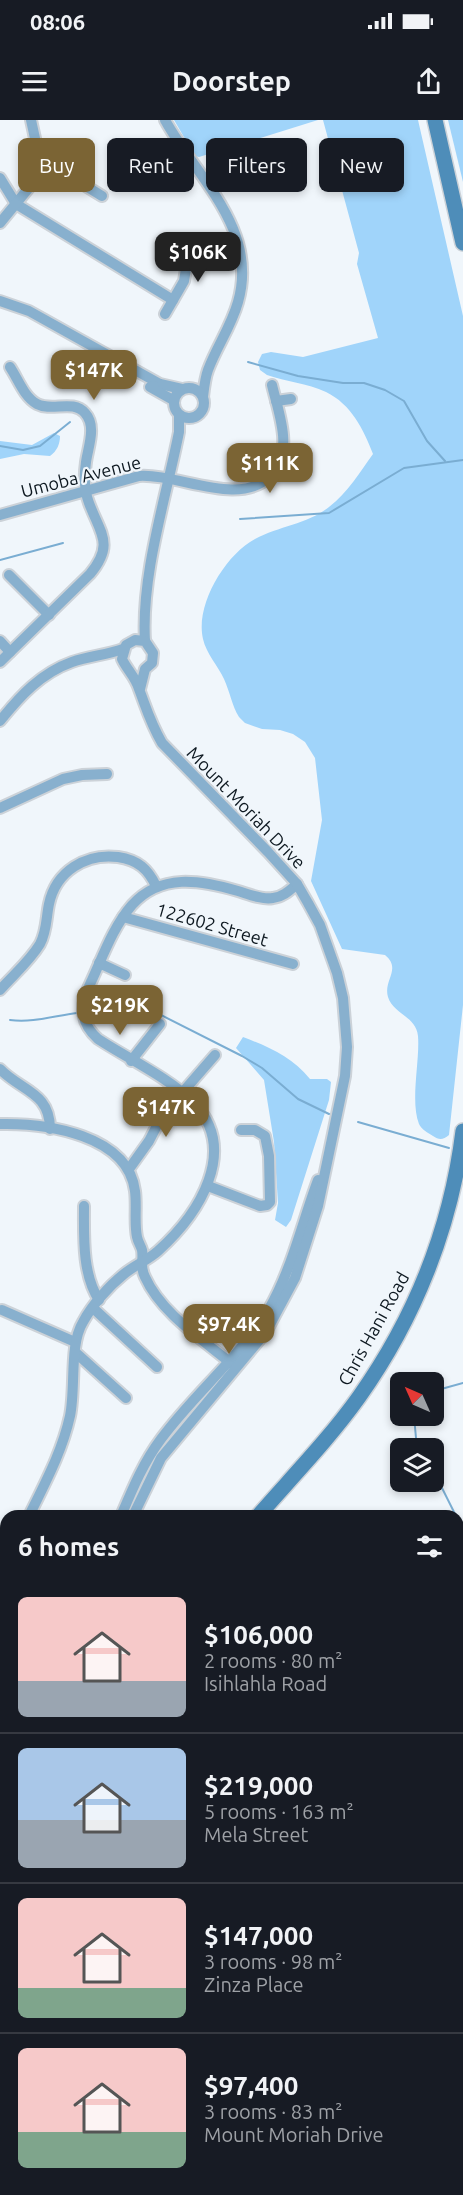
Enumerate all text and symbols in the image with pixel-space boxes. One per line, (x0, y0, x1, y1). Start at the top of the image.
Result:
text: 08:06 (30, 9, 85, 34)
icon: menu (18, 65, 51, 98)
icon: share (412, 65, 445, 98)
text: Doorstep (172, 66, 291, 96)
chip: Buy (18, 138, 95, 192)
chip: Rent (107, 138, 194, 192)
chip: Filters (206, 138, 307, 192)
chip: New (319, 138, 404, 192)
pin: $106K (156, 232, 240, 283)
text: $106K (169, 240, 227, 263)
pin: $147K (52, 350, 136, 401)
text: $147K (65, 358, 123, 381)
pin: $111K (228, 443, 312, 494)
street label: Umoba Avenue (19, 451, 143, 501)
text: $111K (241, 451, 299, 474)
street label: Mount Moriah Drive (183, 742, 310, 872)
street label: 122602 Street (154, 899, 270, 950)
pin: $219K (78, 985, 162, 1036)
text: $219K (91, 993, 149, 1016)
pin: $147K (124, 1087, 208, 1138)
text: $147K (137, 1095, 195, 1118)
street label: Chris Hani Road (334, 1268, 413, 1389)
pin: $97.4K (180, 1304, 278, 1355)
text: $97.4K (197, 1312, 261, 1335)
north arrow (390, 1372, 444, 1426)
map controls (390, 1372, 444, 1492)
button: layers (390, 1438, 444, 1492)
icon: filters (413, 1530, 446, 1563)
text: 6 homes (18, 1532, 119, 1561)
text: $106,000 (204, 1620, 313, 1649)
icon: home (66, 1621, 138, 1693)
text: 2 rooms · 80 m² (204, 1649, 342, 1672)
text: Isihlahla Road (204, 1672, 327, 1695)
text: $219,000 (204, 1771, 313, 1800)
icon: home (66, 1772, 138, 1844)
text: 5 rooms · 163 m² (204, 1800, 354, 1823)
text: Mela Street (204, 1823, 308, 1846)
text: $147,000 (204, 1921, 313, 1950)
icon: home (66, 1922, 138, 1994)
text: 3 rooms · 98 m² (204, 1950, 342, 1973)
text: Zinza Place (204, 1973, 304, 1996)
text: $97,400 (204, 2071, 298, 2100)
icon: home (66, 2072, 138, 2144)
text: 3 rooms · 83 m² (204, 2100, 342, 2123)
text: Mount Moriah Drive (204, 2123, 383, 2146)

